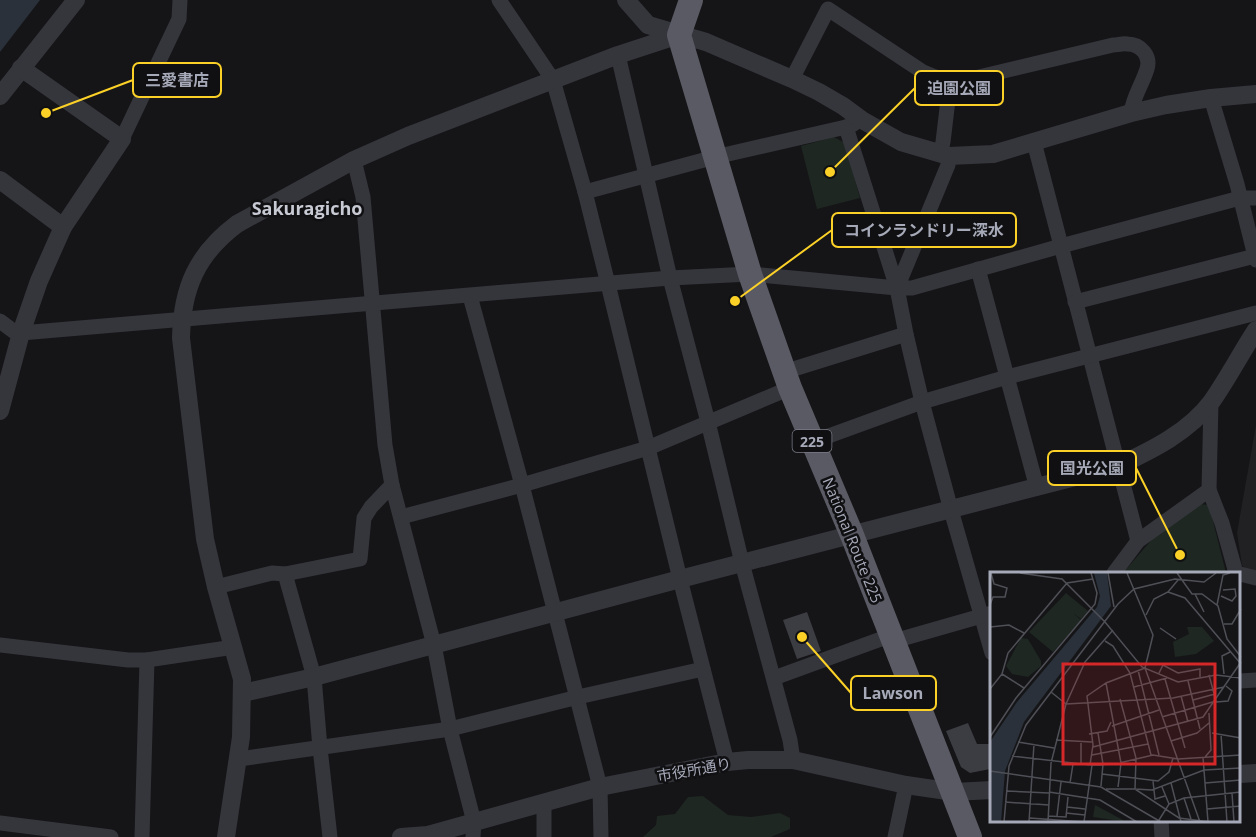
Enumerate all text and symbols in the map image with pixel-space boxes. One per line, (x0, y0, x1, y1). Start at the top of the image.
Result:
callout: 三愛書店 (133, 63, 221, 97)
text: 三愛書店 (145, 69, 209, 91)
callout: 迫園公園 (915, 71, 1003, 105)
text: 迫園公園 (927, 77, 991, 99)
district label: Sakuragicho (252, 196, 362, 220)
callout: コインランドリー深水 (832, 213, 1016, 247)
text: コインランドリー深水 (844, 219, 1004, 241)
road number: 225 (792, 430, 832, 452)
callout: 国光公園 (1048, 451, 1136, 485)
text: 国光公園 (1060, 457, 1124, 479)
street label: National Route 225 (819, 474, 887, 606)
inset map (990, 572, 1241, 822)
callout: Lawson (851, 676, 936, 710)
text: Lawson (863, 682, 923, 704)
street label: 市役所通り (655, 753, 733, 785)

